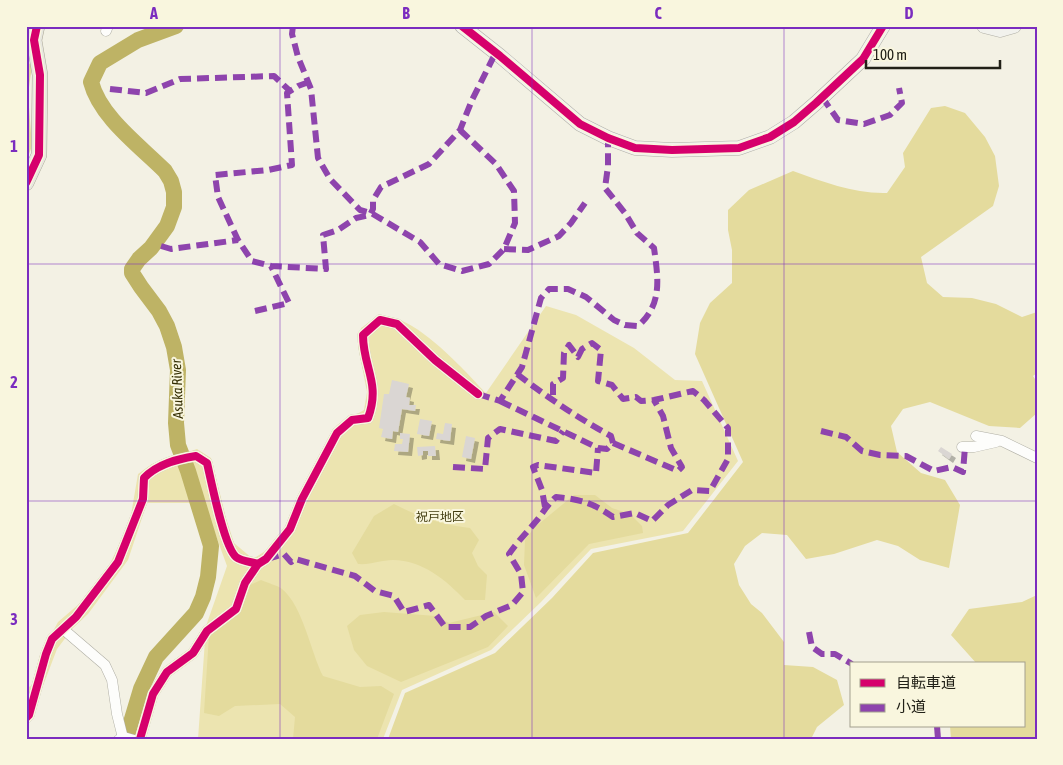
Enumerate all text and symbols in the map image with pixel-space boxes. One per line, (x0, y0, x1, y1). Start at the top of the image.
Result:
text: A (149, 4, 158, 22)
text: B (402, 4, 410, 22)
text: C (654, 4, 662, 22)
text: D (905, 4, 914, 22)
scale bar (866, 38, 999, 70)
text: 100 m (873, 46, 907, 63)
text: 1 (10, 137, 18, 155)
water label: Asuka River (168, 358, 186, 420)
text: 2 (10, 373, 18, 391)
park label: 祝戸地区 (416, 510, 464, 524)
text: 3 (10, 610, 18, 628)
legend (850, 662, 1026, 728)
text: 自転車道 (896, 674, 956, 691)
text: 小道 (896, 698, 926, 715)

